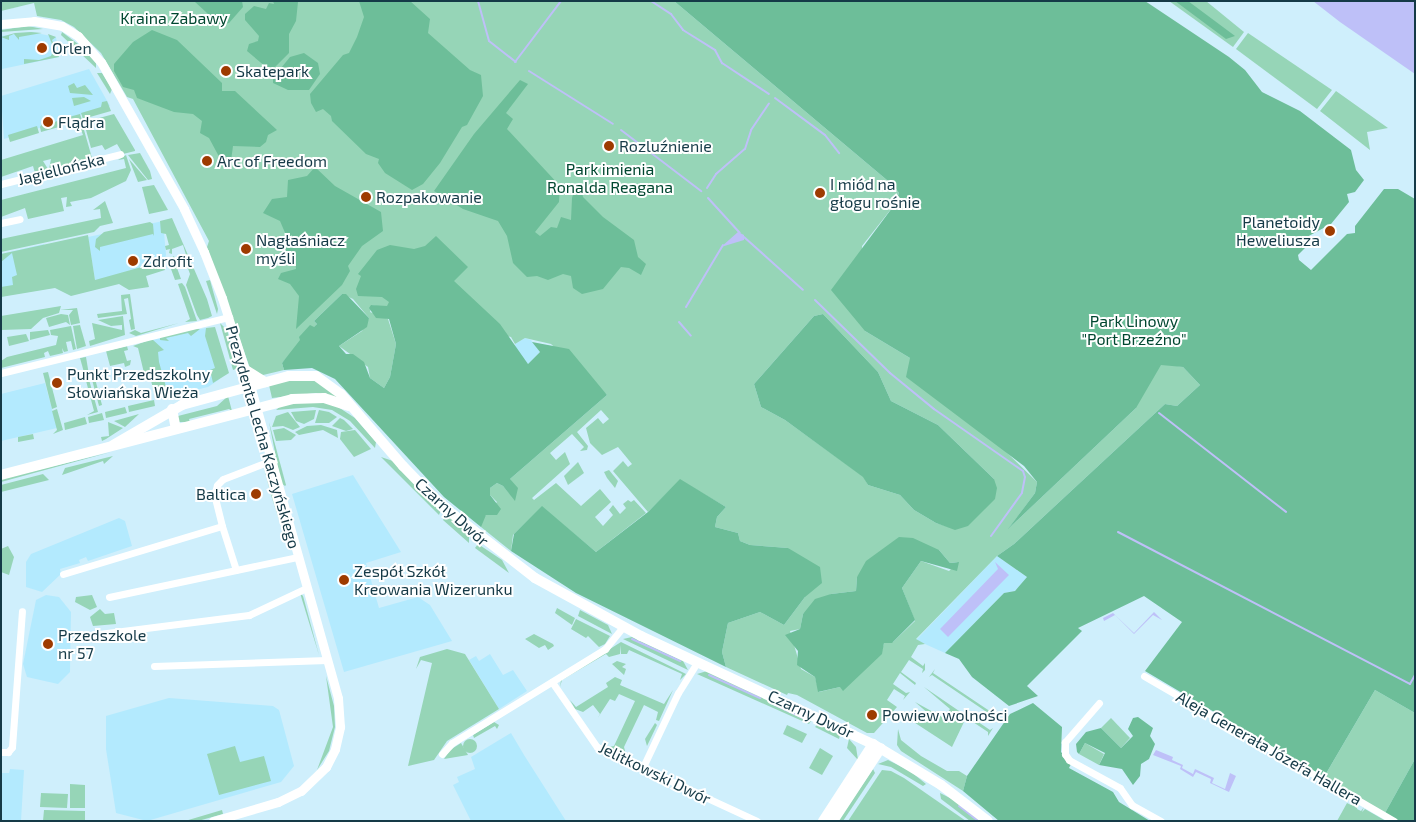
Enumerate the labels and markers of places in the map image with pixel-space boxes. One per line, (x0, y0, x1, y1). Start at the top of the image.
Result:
place label: Orlen (52, 38, 92, 58)
marker: Orlen (36, 42, 48, 54)
place label: Skatepark (236, 61, 309, 81)
marker: Skatepark (220, 65, 232, 77)
place label: Flądra (58, 112, 105, 132)
marker: Flądra (42, 116, 54, 128)
place label: Rozluźnienie (619, 136, 712, 156)
marker: Rozluźnienie (603, 140, 615, 152)
place label: Arc of Freedom (217, 151, 327, 171)
marker: Arc of Freedom (201, 155, 213, 167)
place label: I miód na głogu rośnie (830, 174, 920, 212)
place label: Rozpakowanie (376, 187, 482, 207)
marker: I miód na głogu rośnie (814, 187, 826, 199)
marker: Rozpakowanie (360, 191, 372, 203)
place label: Planetoidy Heweliusza (1236, 212, 1320, 250)
marker: Planetoidy Heweliusza (1324, 225, 1336, 237)
place label: Nagłaśniacz myśli (256, 230, 345, 268)
marker: Nagłaśniacz myśli (240, 243, 252, 255)
place label: Zdrofit (143, 251, 192, 271)
marker: Zdrofit (127, 255, 139, 267)
place label: Punkt Przedszkolny Słowiańska Wieża (67, 364, 210, 402)
marker: Punkt Przedszkolny Słowiańska Wieża (51, 377, 63, 389)
place label: Baltica (196, 484, 246, 504)
marker: Baltica (250, 488, 262, 500)
place label: Zespół Szkół Kreowania Wizerunku (354, 561, 513, 599)
marker: Zespół Szkół Kreowania Wizerunku (338, 574, 350, 586)
place label: Przedszkole nr 57 (58, 625, 146, 663)
marker: Przedszkole nr 57 (42, 638, 54, 650)
place label: Powiew wolności (882, 705, 1008, 725)
marker: Powiew wolności (866, 709, 878, 721)

